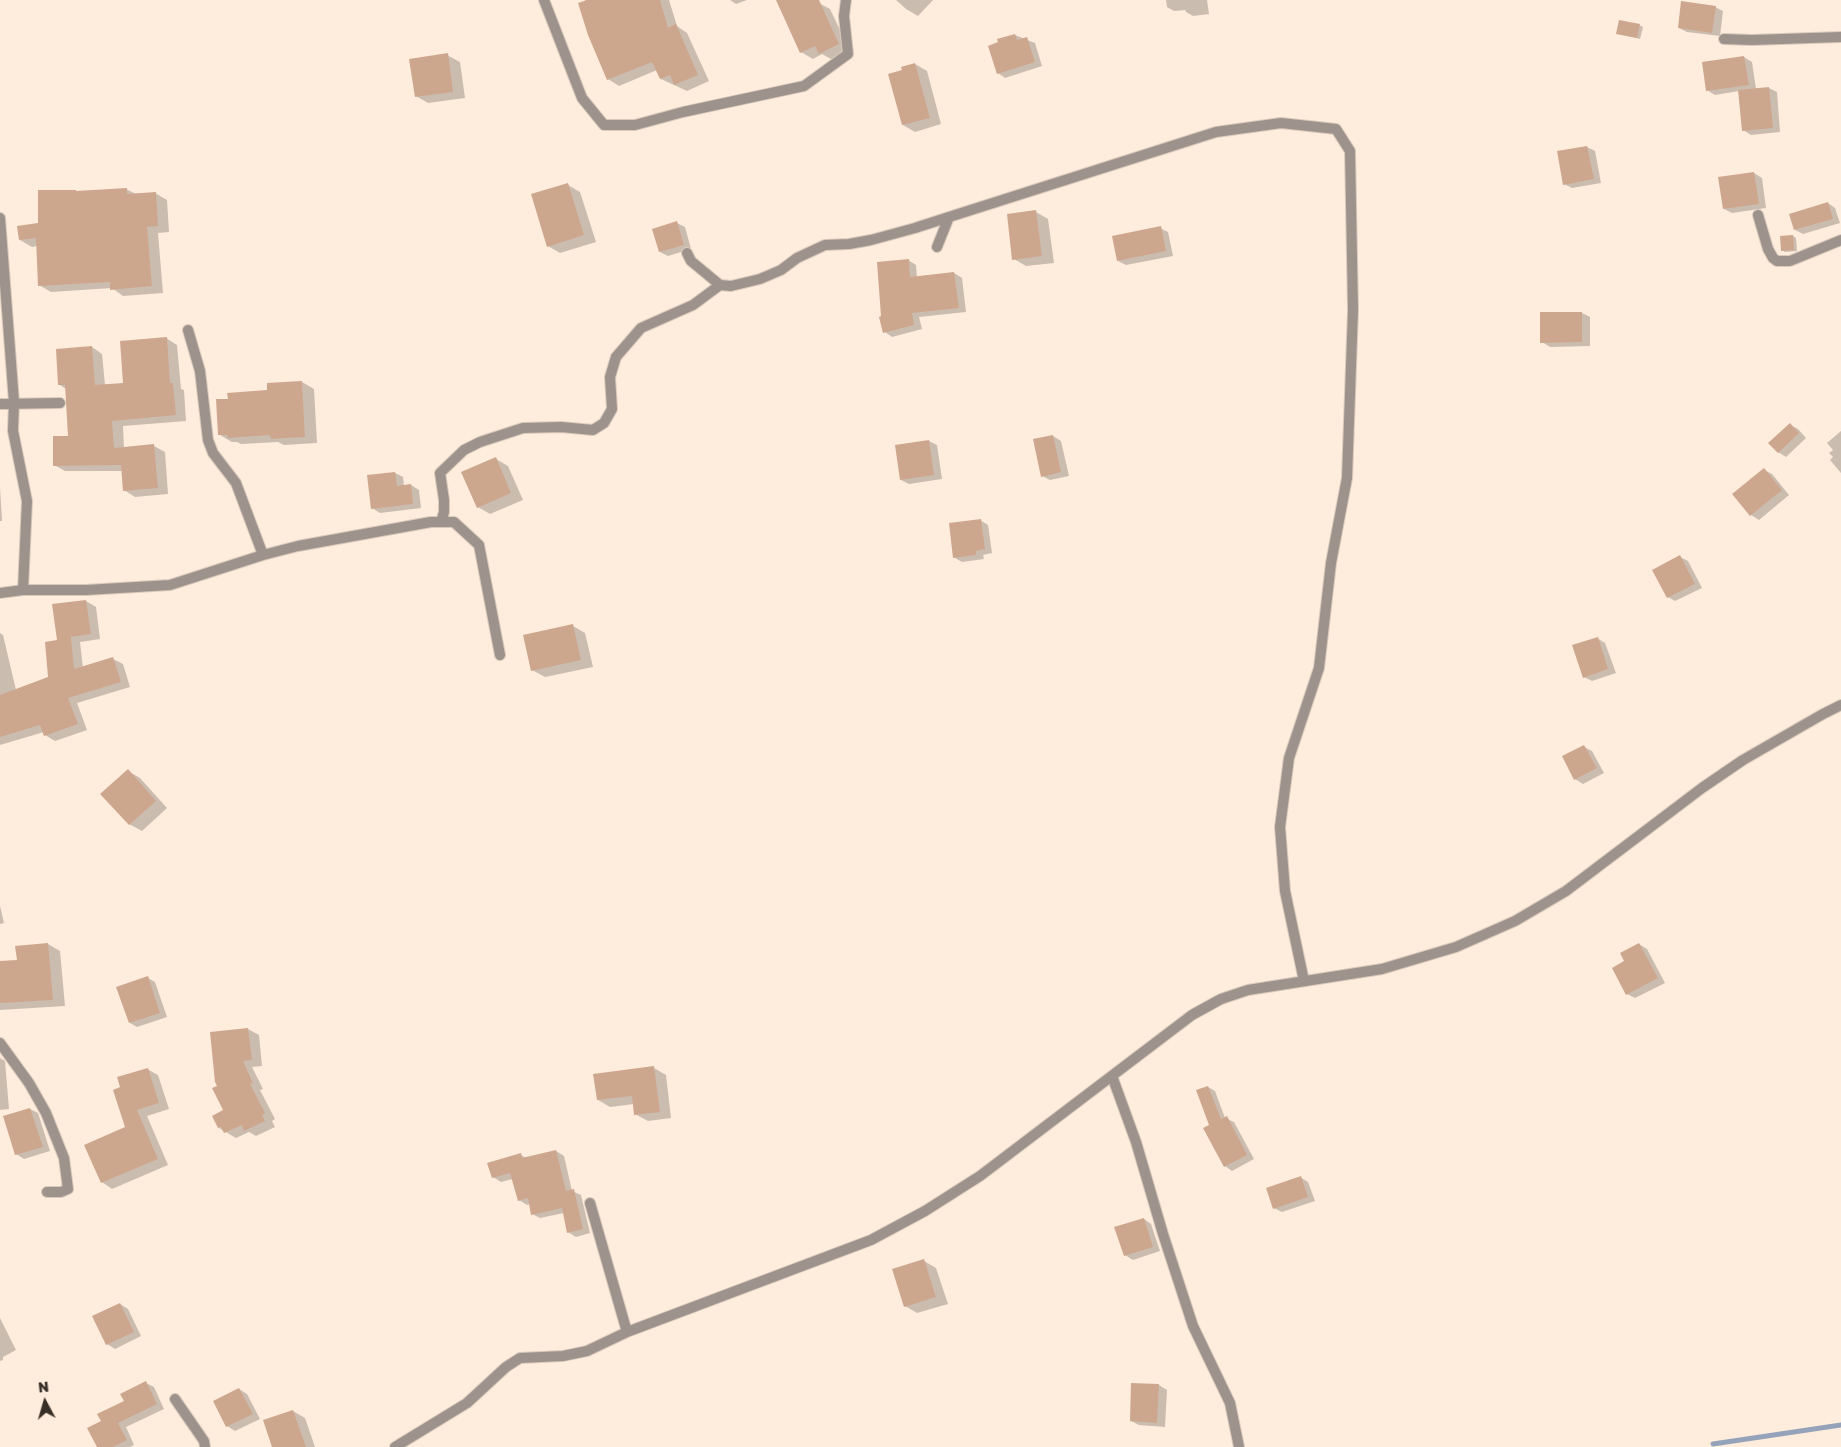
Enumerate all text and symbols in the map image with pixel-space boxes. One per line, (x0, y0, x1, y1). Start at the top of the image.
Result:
north arrow (20, 1377, 70, 1427)
text: N (37, 1378, 50, 1396)

